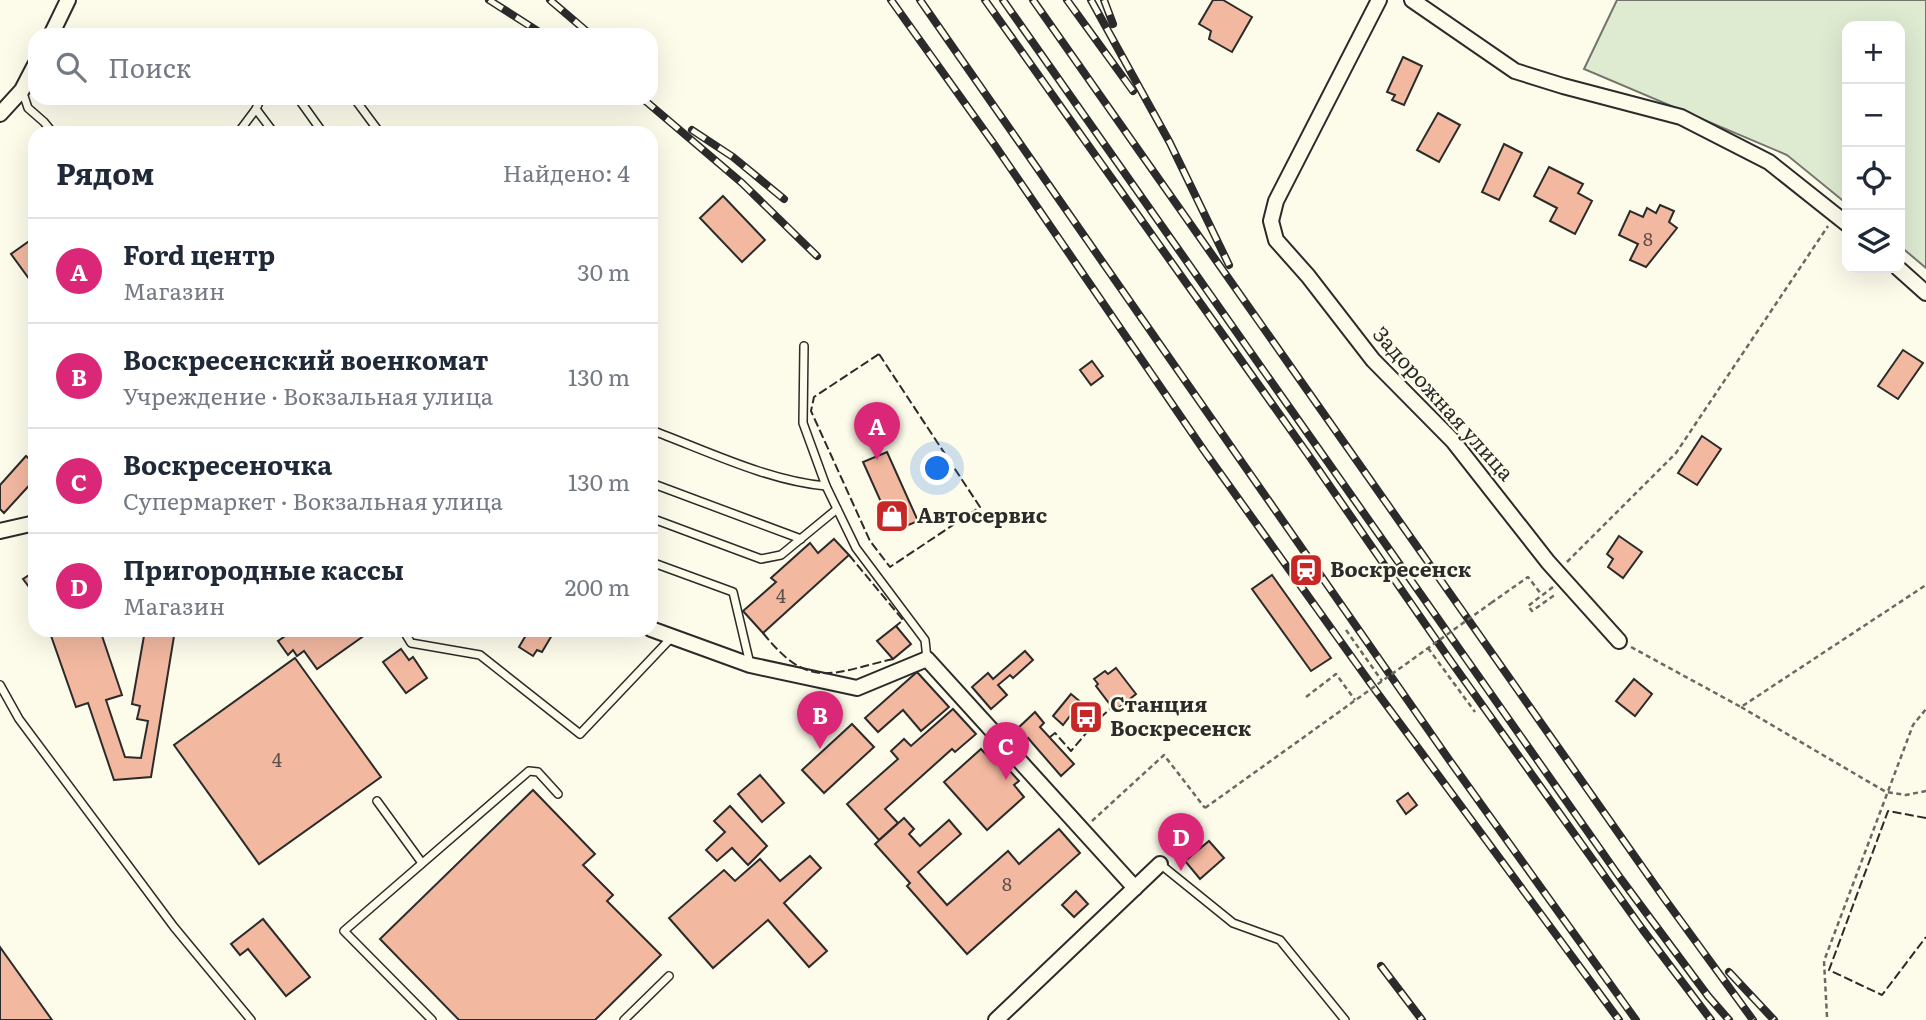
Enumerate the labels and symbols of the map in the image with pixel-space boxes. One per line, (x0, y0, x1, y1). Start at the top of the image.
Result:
house number: 8 (1643, 225, 1653, 252)
street label: Задорожная улица (1367, 318, 1523, 487)
pin: A (854, 402, 900, 460)
your location (920, 451, 954, 485)
shop icon: Автосервис (873, 497, 911, 535)
place label: Автосервис (917, 498, 1047, 529)
station icon: Воскресенск (1287, 551, 1325, 589)
place label: Воскресенск (1330, 552, 1472, 583)
house number: 4 (776, 582, 786, 609)
place label: Станция Воскресенск (1110, 687, 1252, 742)
pin: B (797, 691, 843, 749)
bus stop icon: Станция Воскресенск (1067, 698, 1105, 736)
pin: C (983, 722, 1029, 780)
house number: 4 (272, 746, 282, 773)
pin: D (1158, 813, 1204, 871)
house number: 8 (1002, 870, 1012, 897)

